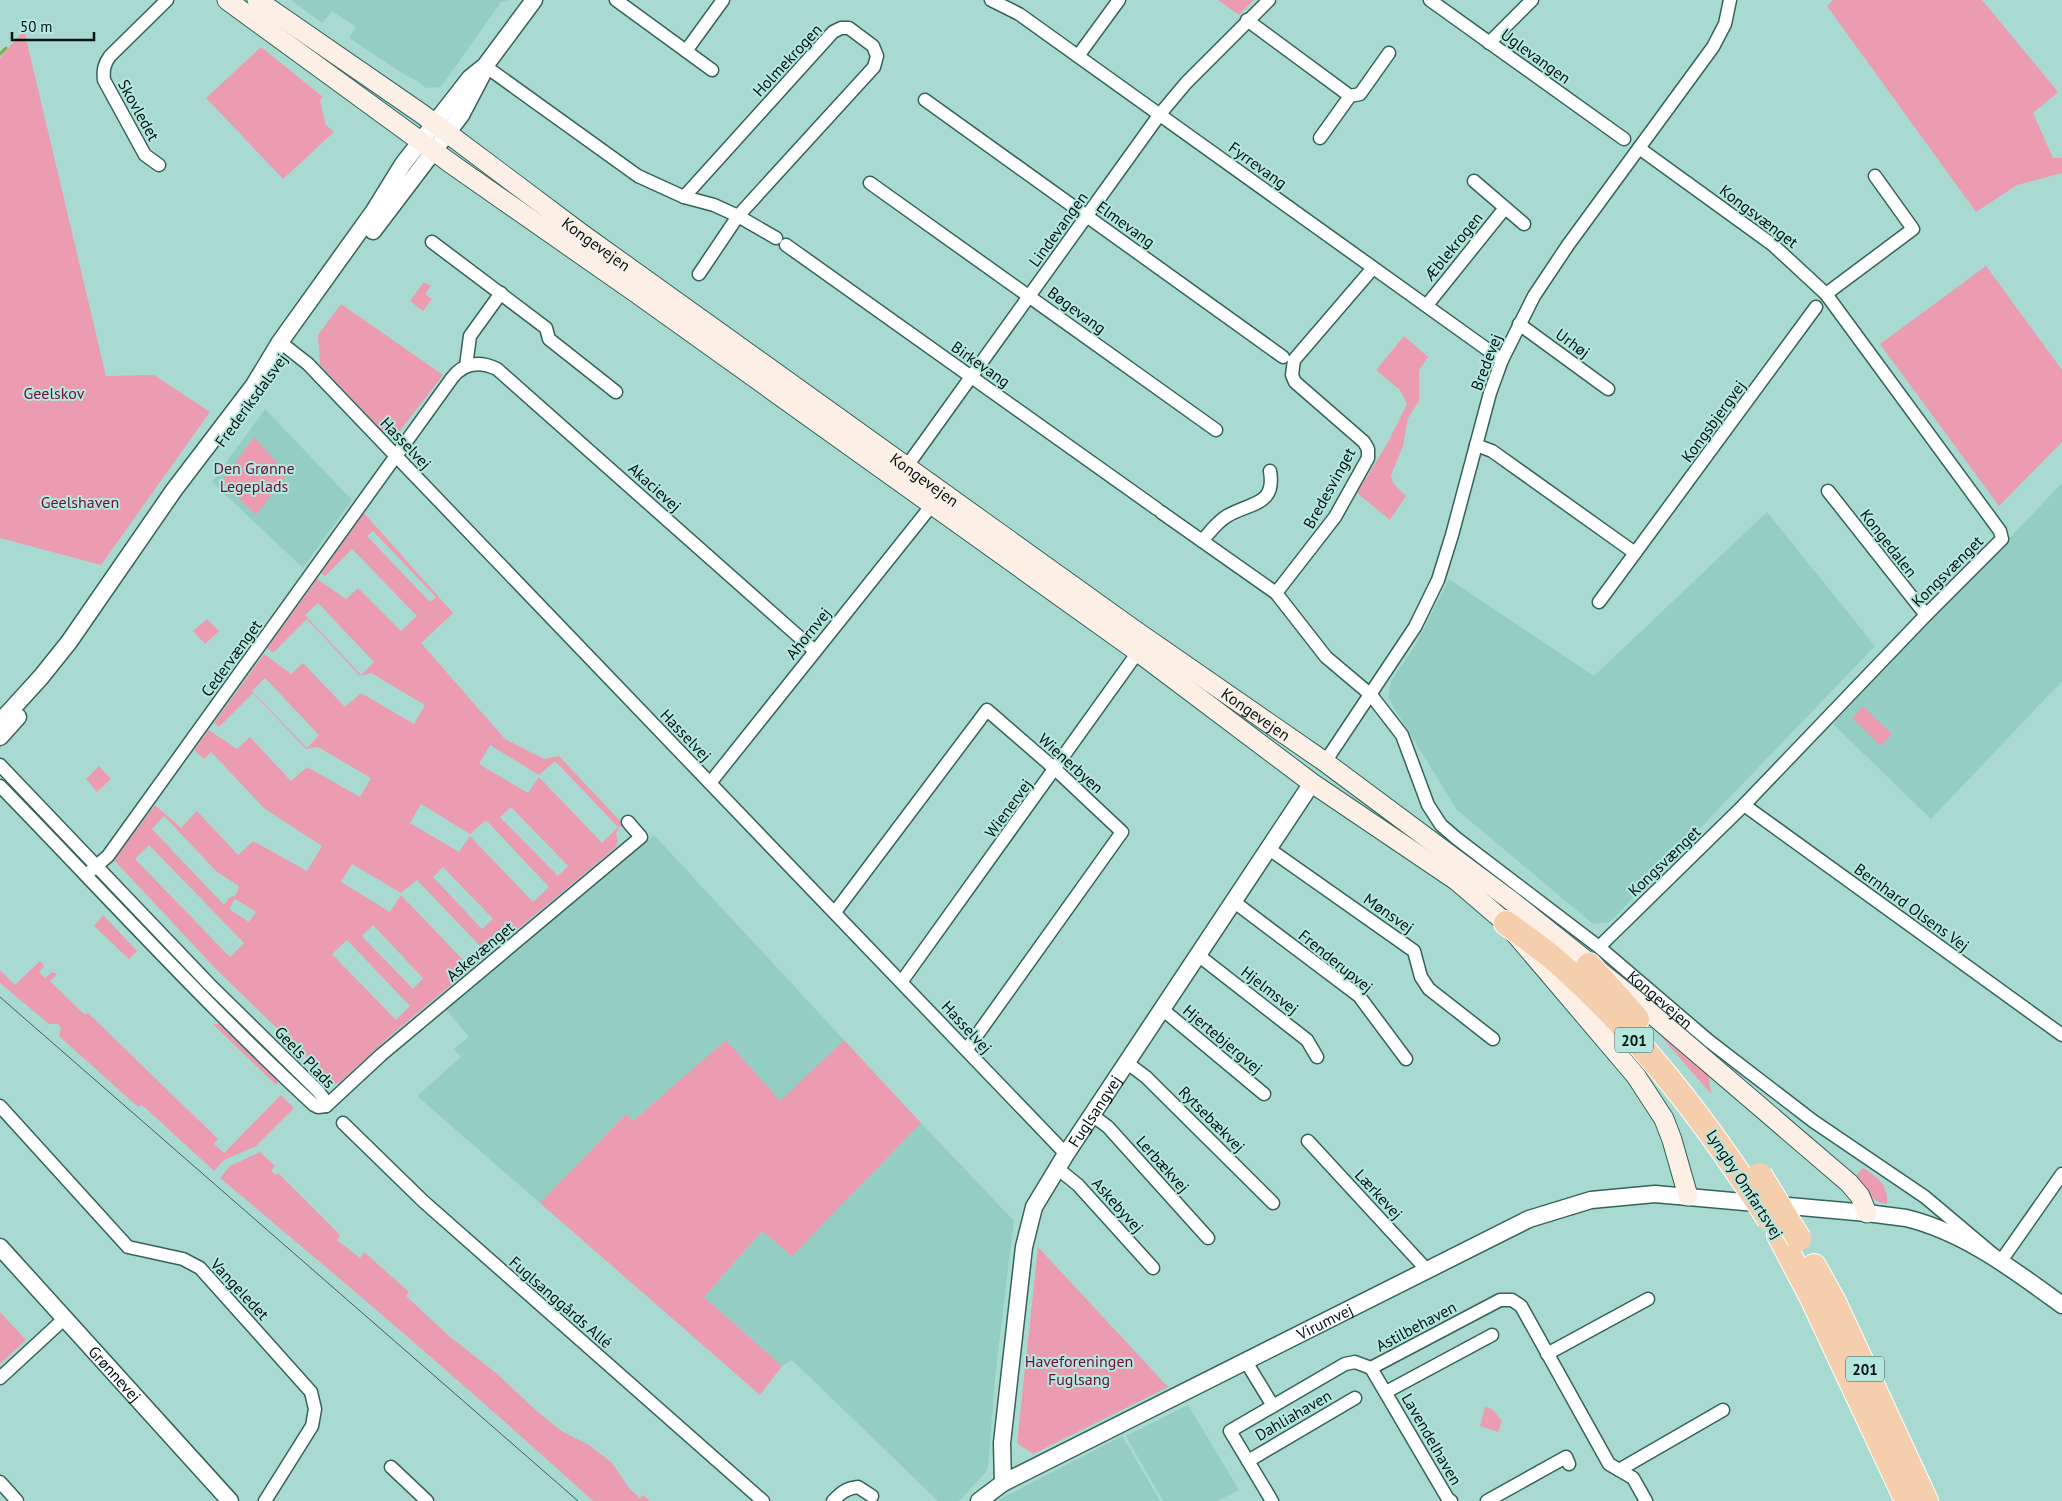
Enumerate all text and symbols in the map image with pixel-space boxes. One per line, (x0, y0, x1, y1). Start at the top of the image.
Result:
scale bar (12, 10, 95, 42)
text: 50 m (20, 17, 53, 36)
street label: Holmekrogen (748, 19, 826, 101)
street label: Uglevangen (1497, 24, 1575, 88)
street label: Skovledet (114, 76, 164, 145)
street label: Fyrrevang (1225, 137, 1291, 193)
street label: Kongsvænget (1716, 180, 1803, 252)
street label: Lindevangen (1024, 188, 1092, 270)
street label: Elmevang (1093, 196, 1159, 252)
street label: Æblekrogen (1419, 208, 1487, 285)
street label: Kongevejen (558, 213, 634, 275)
street label: Bøgevang (1044, 282, 1110, 338)
street label: Urhøj (1552, 324, 1594, 362)
street label: Bredevej (1466, 331, 1506, 393)
street label: Birkevang (948, 337, 1014, 391)
street label: Frederiksdalsvej (210, 349, 292, 451)
street label: Kongsbjergvej (1677, 376, 1749, 466)
park label: Geelskov (24, 383, 85, 403)
street label: Hasselvej (376, 413, 436, 473)
street label: Bredesvinget (1299, 444, 1360, 532)
street label: Kongevejen (886, 448, 963, 511)
park label: Den Grønne Legeplads (213, 458, 295, 496)
street label: Akacievej (624, 458, 686, 516)
park label: Geelshaven (41, 492, 119, 512)
street label: Kongedalen (1856, 505, 1922, 581)
street label: Kongsvænget (1907, 531, 1987, 611)
street label: Ahornvej (781, 603, 835, 663)
street label: Cedervænget (196, 615, 266, 700)
street label: Kongevejen (1217, 683, 1294, 745)
street label: Hasselvej (656, 705, 716, 765)
street label: Wienerbyen (1034, 729, 1108, 797)
street label: Wienervej (980, 775, 1036, 841)
street label: Kongsvænget (1624, 821, 1705, 900)
street label: Bernhard Olsens Vej (1851, 859, 1973, 955)
street label: Mønsvej (1360, 889, 1418, 937)
street label: Askevænget (442, 916, 519, 985)
street label: Frenderupvej (1295, 925, 1377, 997)
street label: Hjelmsvej (1237, 961, 1303, 1019)
street label: Kongevejen (1623, 966, 1697, 1033)
street label: Hasselvej (938, 996, 996, 1058)
street label: Hjertebjergvej (1179, 1000, 1267, 1078)
street label: Geels Plads (271, 1022, 340, 1092)
road number: 201 (1615, 1028, 1653, 1052)
street label: Fuglsangvej (1063, 1071, 1126, 1151)
street label: Rytsebækvej (1175, 1082, 1249, 1156)
street label: Lyngby Omfartsvej (1702, 1126, 1788, 1242)
street label: Lerbækvej (1132, 1131, 1194, 1197)
street label: Lærkevej (1351, 1165, 1407, 1223)
street label: Askebyvej (1088, 1173, 1148, 1237)
street label: Fuglsanggårds Allé (505, 1252, 617, 1352)
street label: Vangeledet (206, 1253, 274, 1324)
street label: Astilbehaven (1372, 1296, 1460, 1356)
street label: Virumvej (1292, 1299, 1356, 1344)
street label: Grønnevej (84, 1341, 145, 1406)
park label: Haveforeningen Fuglsang (1025, 1351, 1133, 1389)
road number: 201 (1846, 1356, 1884, 1382)
street label: Dahliahaven (1251, 1385, 1335, 1445)
street label: Lavendelhaven (1398, 1389, 1466, 1489)

